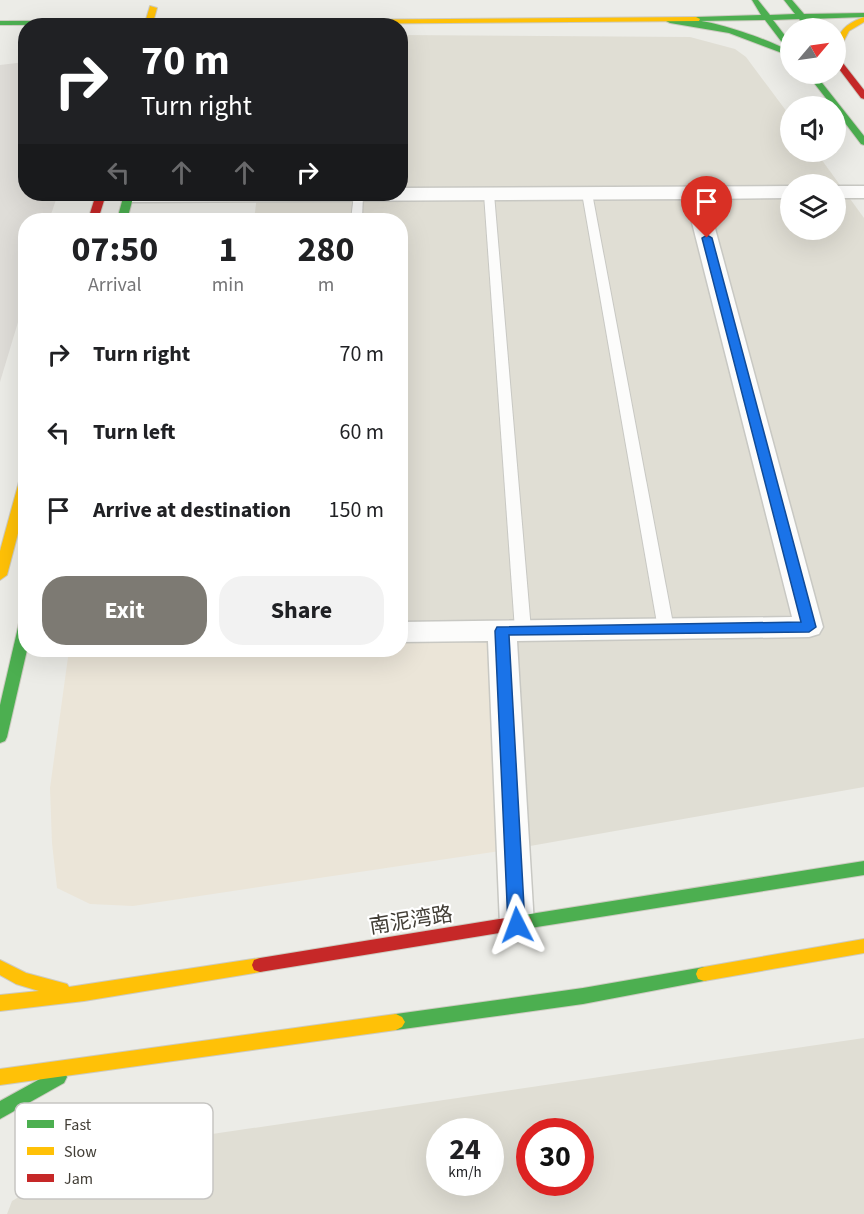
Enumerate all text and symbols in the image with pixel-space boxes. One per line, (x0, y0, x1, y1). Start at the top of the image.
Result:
north arrow (780, 18, 846, 84)
map controls (780, 18, 846, 240)
text: 70 m (141, 31, 230, 91)
icon: right (42, 42, 120, 120)
text: Turn right (141, 87, 252, 126)
button: sound (780, 96, 846, 162)
icon: left (102, 156, 135, 189)
icon: ahead (165, 156, 198, 189)
icon: ahead (228, 156, 261, 189)
icon: right (291, 156, 324, 189)
button: layers (780, 174, 846, 240)
pin (681, 176, 732, 238)
icon: arrive (690, 185, 723, 218)
text: 07:50 (71, 224, 158, 275)
text: 1 (218, 224, 237, 275)
text: 280 (298, 224, 355, 275)
text: Arrival (88, 271, 142, 299)
text: min (212, 271, 244, 299)
text: m (318, 271, 334, 299)
icon: right (42, 338, 75, 371)
text: Turn right (93, 338, 190, 370)
text: 70 m (339, 338, 384, 370)
icon: left (42, 416, 75, 449)
text: Turn left (93, 416, 175, 448)
text: 60 m (339, 416, 384, 448)
icon: arrive (42, 494, 75, 527)
text: Arrive at destination (93, 494, 291, 526)
text: 150 m (329, 494, 384, 526)
button: Exit (42, 576, 207, 645)
button: Share (219, 576, 384, 645)
position arrow (485, 893, 549, 957)
street label: 南泥湾路 (367, 899, 455, 941)
legend (15, 1103, 213, 1199)
text: Fast (64, 1114, 92, 1136)
speed limit sign: 30 (516, 1118, 594, 1196)
text: 24 (449, 1128, 481, 1171)
text: Slow (64, 1141, 97, 1163)
text: km/h (448, 1162, 482, 1183)
text: Jam (64, 1168, 93, 1190)

